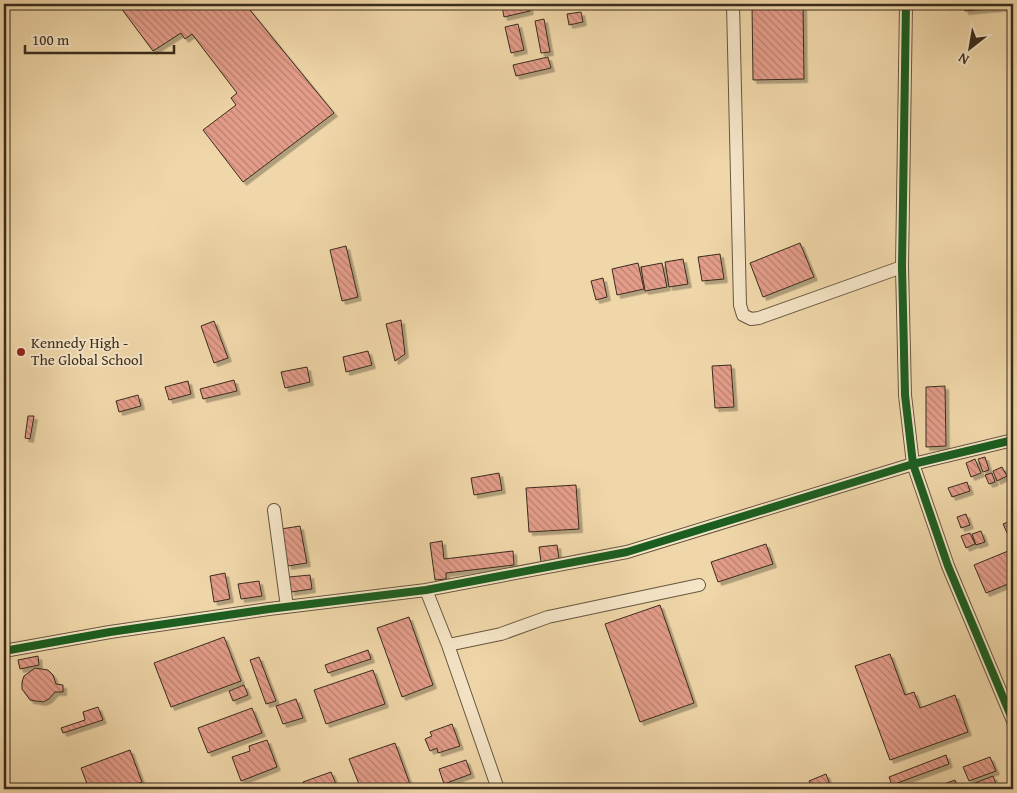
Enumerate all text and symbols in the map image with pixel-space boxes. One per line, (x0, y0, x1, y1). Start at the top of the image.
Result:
scale bar (25, 22, 174, 54)
north arrow (944, 22, 994, 72)
text: 100 m (32, 29, 70, 50)
text: N (954, 48, 972, 70)
place label: Kennedy High - The Global School (31, 332, 143, 370)
marker: Kennedy High - The Global School (15, 346, 27, 358)

